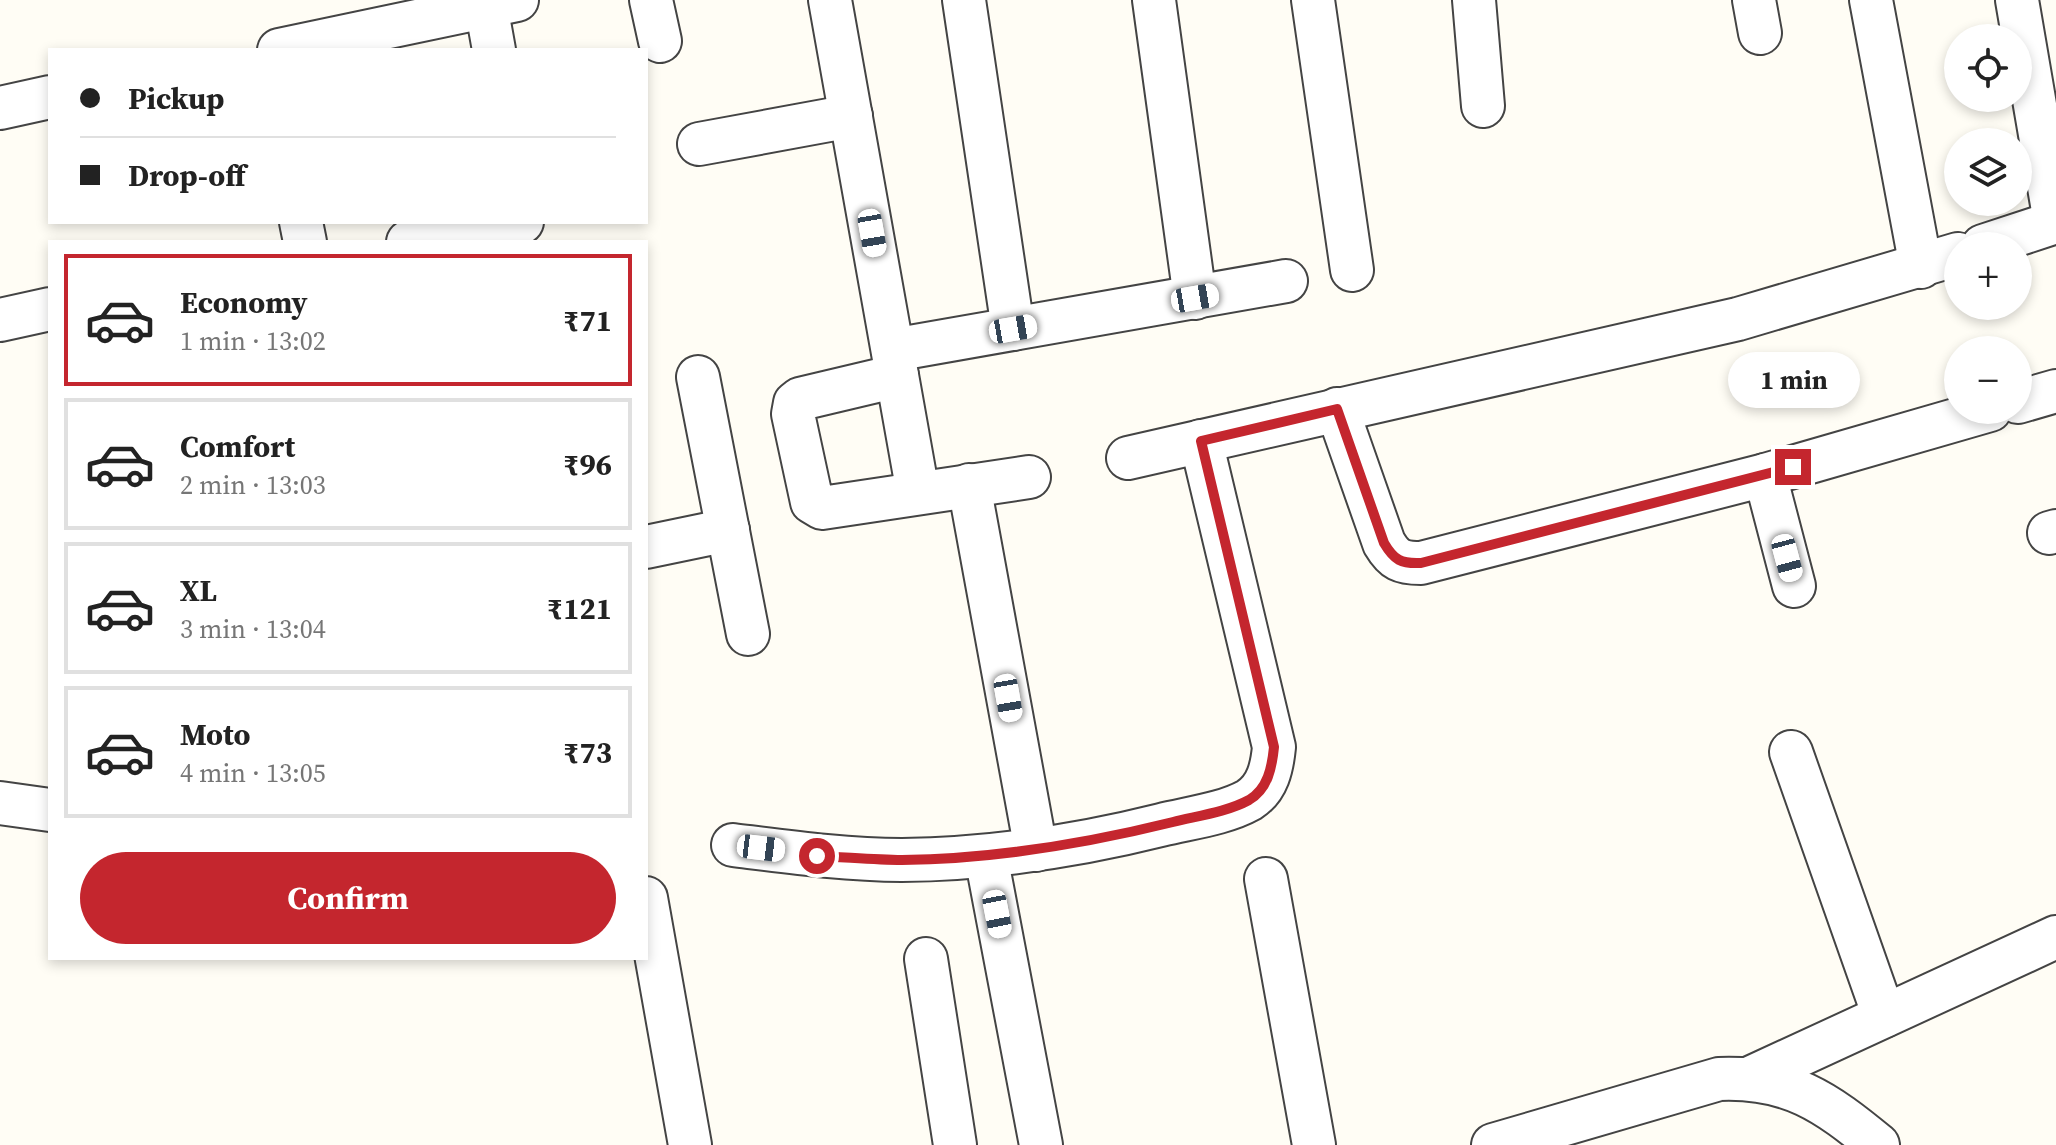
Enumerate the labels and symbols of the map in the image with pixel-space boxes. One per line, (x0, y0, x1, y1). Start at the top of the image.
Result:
car (856, 207, 888, 259)
car (1169, 282, 1221, 314)
car (987, 313, 1039, 345)
callout: 1 min (1727, 351, 1859, 407)
route end (1775, 449, 1811, 485)
car (1769, 532, 1805, 584)
car (992, 672, 1024, 724)
car (736, 833, 786, 863)
route start (799, 838, 835, 874)
car (981, 888, 1013, 940)

